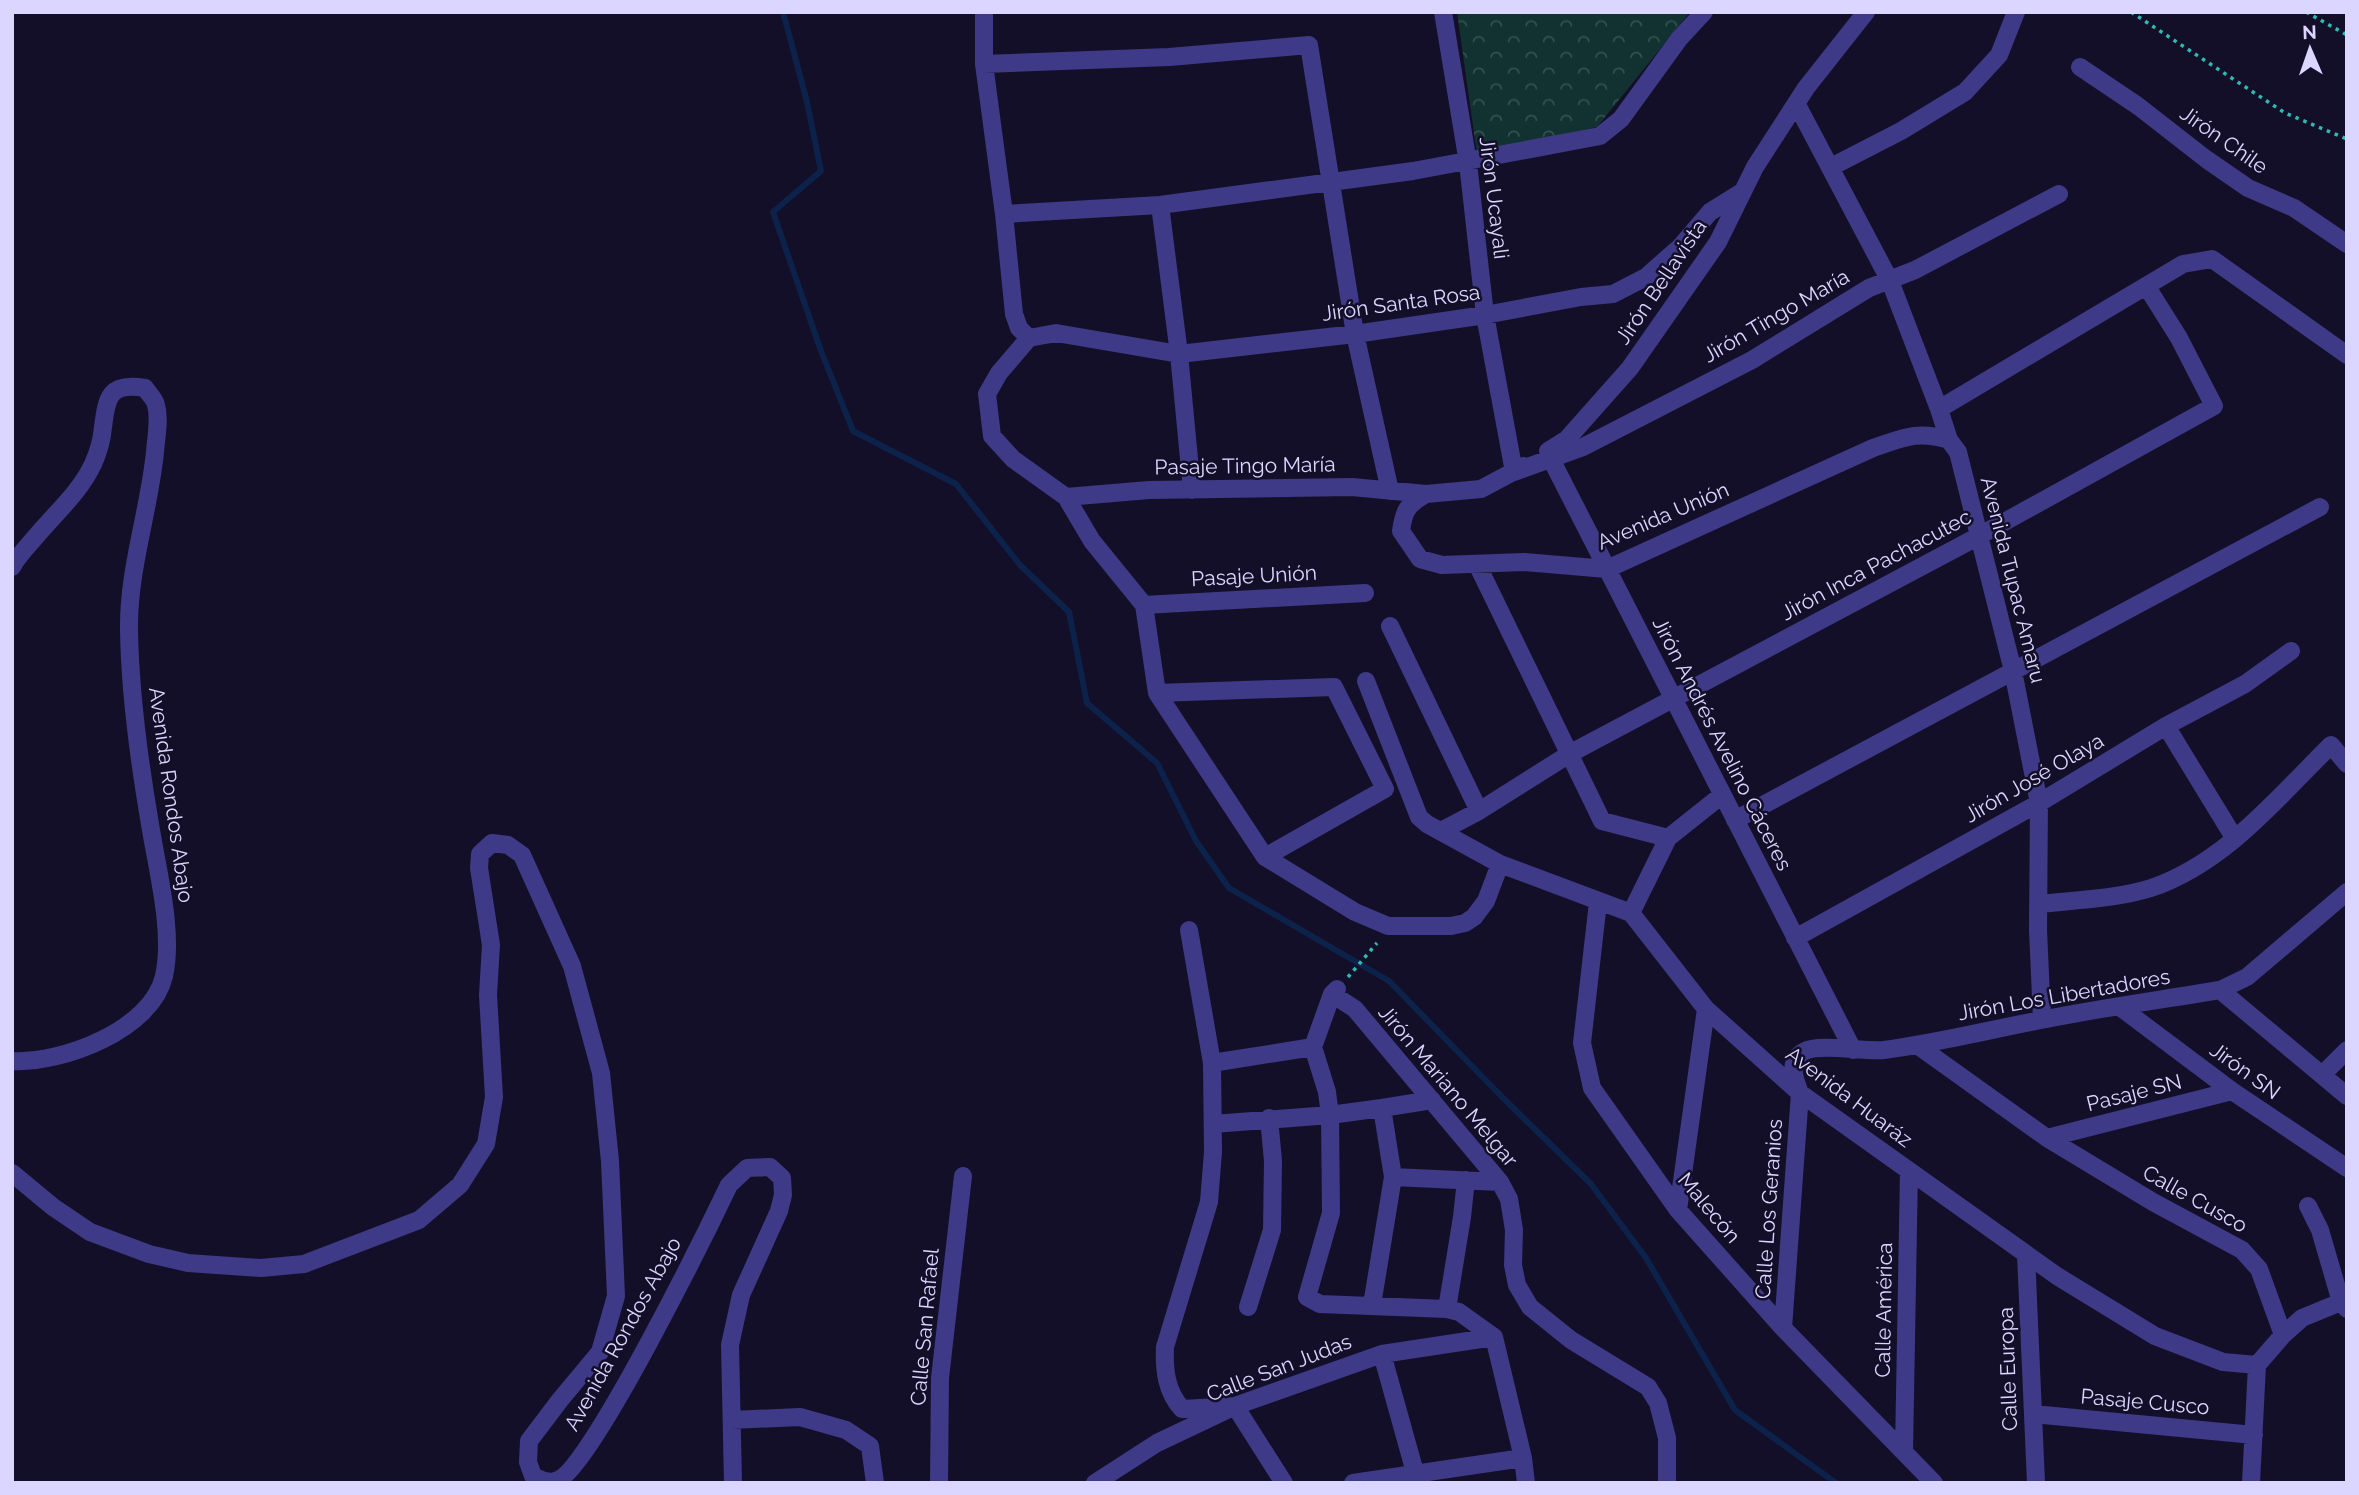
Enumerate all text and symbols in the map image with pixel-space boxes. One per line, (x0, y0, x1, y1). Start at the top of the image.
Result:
north arrow (2275, 14, 2345, 84)
text: N (2302, 21, 2317, 43)
street label: Jirón Chile (2176, 100, 2273, 179)
street label: Jirón Ucayali (1475, 135, 1514, 260)
street label: Jirón Bellavista (1610, 215, 1712, 349)
street label: Jirón Tingo María (1698, 264, 1853, 368)
street label: Jirón Santa Rosa (1320, 279, 1482, 326)
street label: Pasaje Tingo María (1154, 451, 1336, 480)
street label: Avenida Tupac Amaru (1976, 474, 2051, 686)
street label: Avenida Unión (1593, 477, 1732, 555)
street label: Jirón Inca Pachacutec (1776, 504, 1975, 625)
street label: Pasaje Unión (1191, 560, 1317, 591)
street label: Jirón Andrés Avelino Cáceres (1648, 613, 1797, 875)
street label: Avenida Rondos Abajo (144, 685, 199, 904)
street label: Jirón José Olaya (1960, 728, 2108, 828)
street label: Jirón Los Libertadores (1956, 964, 2172, 1025)
street label: Jirón Mariano Melgar (1374, 1000, 1524, 1172)
street label: Jirón SN (2205, 1037, 2285, 1104)
street label: Avenida Huaráz (1781, 1041, 1917, 1152)
street label: Pasaje SN (2084, 1069, 2184, 1116)
street label: Calle Los Geranios (1750, 1118, 1787, 1300)
street label: Calle Cusco (2138, 1160, 2252, 1238)
street label: Malecón (1673, 1167, 1746, 1248)
street label: Avenida Rondos Abajo (559, 1233, 686, 1435)
street label: Calle América (1870, 1242, 1897, 1378)
street label: Calle San Rafael (905, 1247, 944, 1407)
street label: Calle Europa (1993, 1307, 2022, 1431)
street label: Calle San Judas (1203, 1328, 1355, 1407)
street label: Pasaje Cusco (2080, 1383, 2211, 1420)

